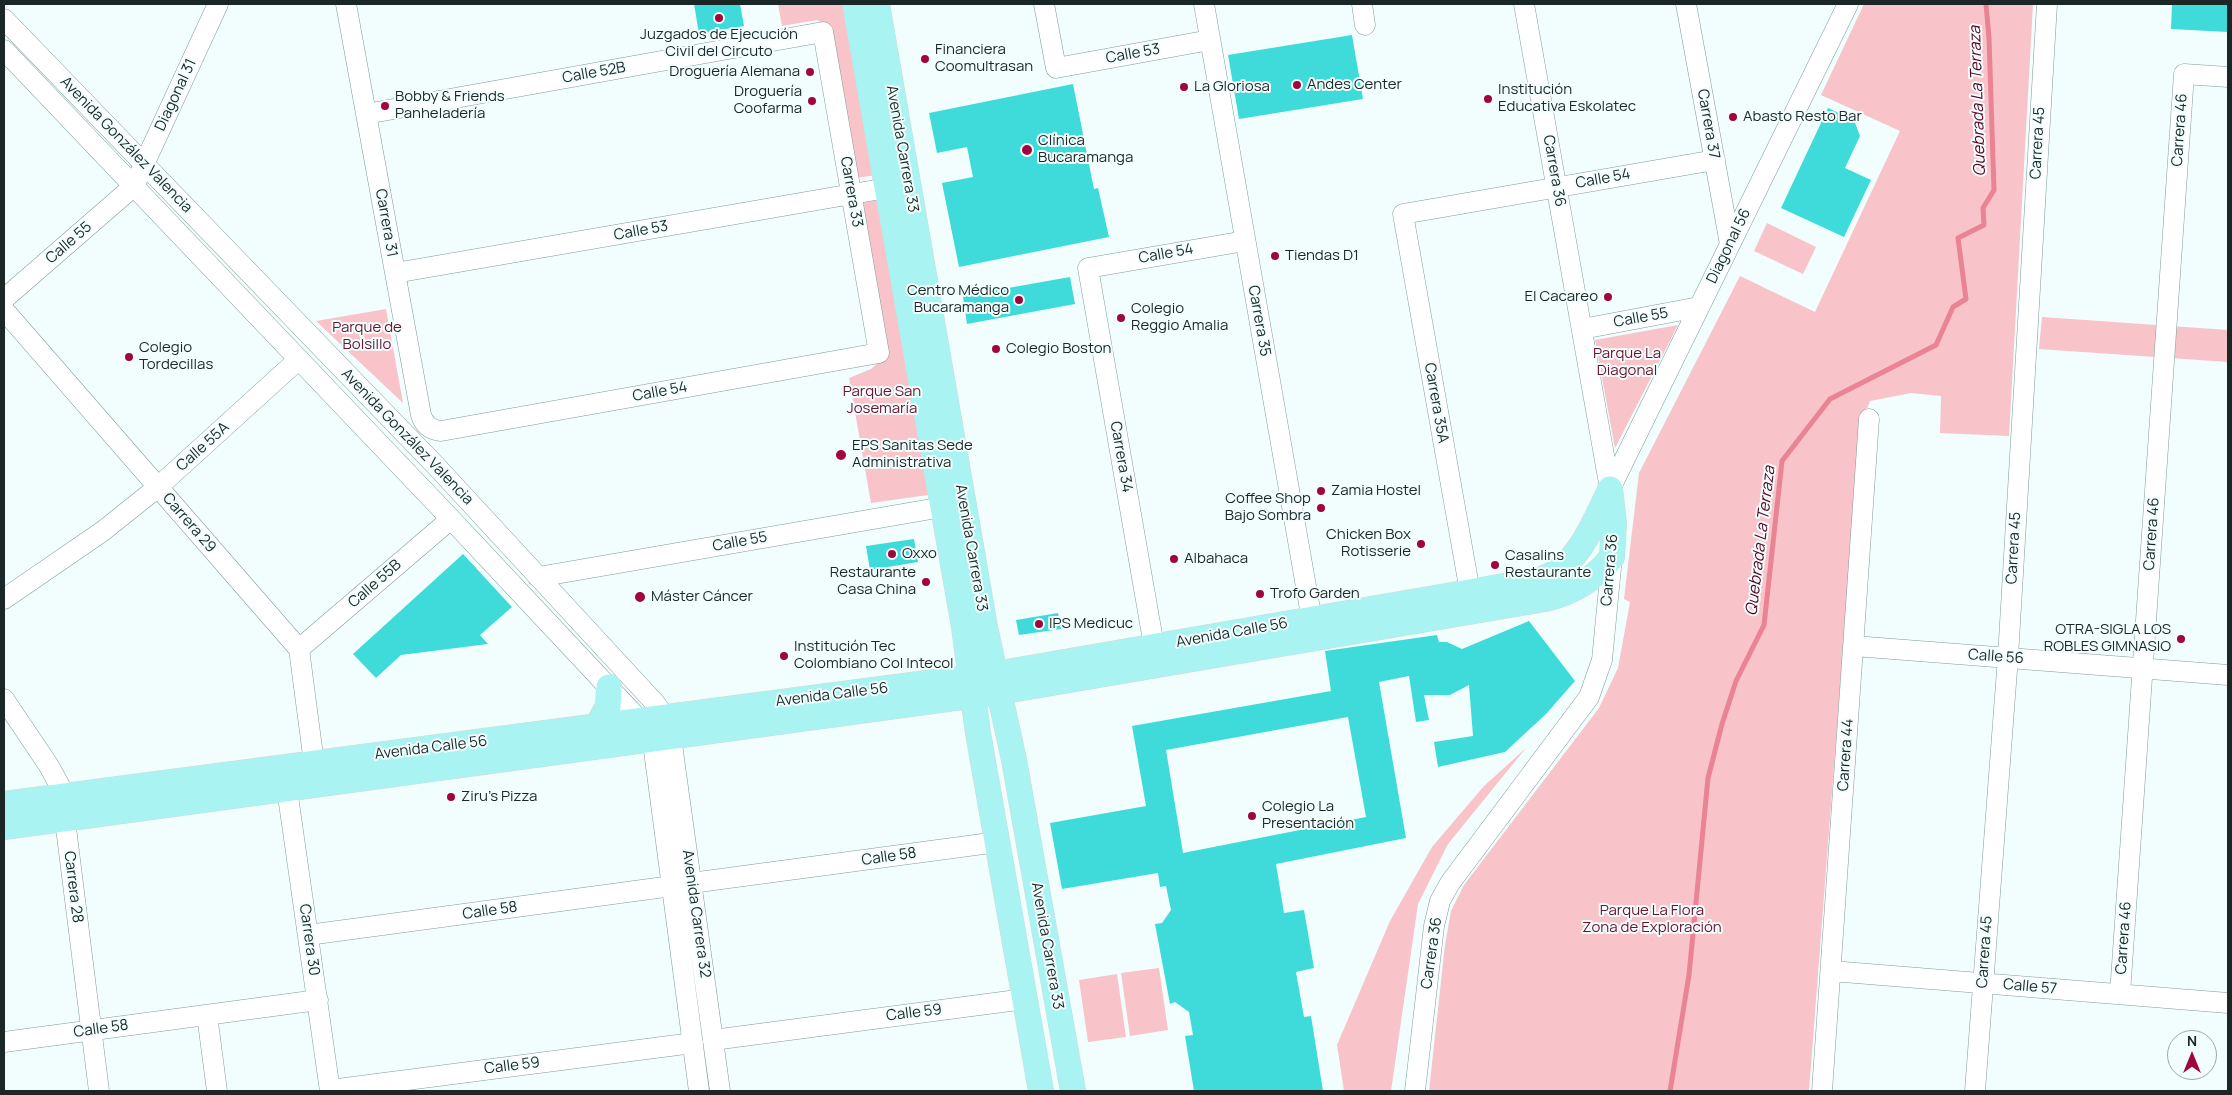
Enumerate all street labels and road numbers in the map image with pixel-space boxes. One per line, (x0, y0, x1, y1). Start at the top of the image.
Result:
street label: Calle 53 (1104, 40, 1162, 68)
street label: Diagonal 31 (151, 56, 201, 134)
street label: Calle 52B (561, 59, 627, 87)
street label: Avenida González Valencia (56, 73, 196, 217)
street label: Avenida Carrera 33 (882, 84, 922, 214)
street label: Carrera 37 (1693, 88, 1723, 160)
street label: Carrera 46 (2168, 93, 2192, 167)
street label: Carrera 45 (2027, 106, 2049, 180)
street label: Carrera 36 (1539, 134, 1569, 208)
street label: Carrera 33 (836, 155, 866, 229)
street label: Calle 54 (1574, 165, 1632, 193)
street label: Carrera 31 (371, 187, 401, 259)
street label: Diagonal 56 (1703, 205, 1755, 287)
street label: Calle 53 (612, 217, 670, 245)
street label: Calle 55 (42, 218, 96, 268)
street label: Calle 54 (1137, 240, 1195, 268)
street label: Carrera 35 (1244, 284, 1274, 358)
street label: Calle 55 (1612, 304, 1670, 332)
street label: Carrera 35A (1420, 361, 1452, 445)
street label: Avenida González Valencia (337, 365, 477, 509)
street label: Calle 54 (631, 378, 689, 406)
street label: Calle 55A (173, 419, 233, 475)
street label: Carrera 34 (1106, 420, 1136, 494)
street label: Avenida Carrera 33 (951, 483, 991, 613)
street label: Carrera 29 (158, 490, 220, 556)
street label: Carrera 46 (2140, 497, 2164, 571)
street label: Carrera 45 (2003, 511, 2025, 585)
street label: Calle 55 (711, 528, 769, 556)
street label: Carrera 36 (1598, 533, 1622, 607)
street label: Calle 55B (345, 556, 405, 612)
street label: Avenida Calle 56 (1175, 614, 1289, 652)
street label: Calle 56 (1968, 646, 2024, 668)
street label: Avenida Calle 56 (775, 679, 889, 711)
street label: Carrera 44 (1834, 718, 1858, 792)
street label: Avenida Calle 56 (374, 732, 488, 764)
street label: Calle 58 (860, 844, 918, 870)
street label: Avenida Carrera 32 (678, 849, 714, 979)
street label: Carrera 28 (60, 850, 86, 924)
street label: Avenida Carrera 33 (1027, 881, 1067, 1011)
street label: Calle 58 (461, 898, 519, 924)
street label: Carrera 46 (2112, 901, 2136, 975)
street label: Carrera 30 (295, 903, 323, 977)
street label: Carrera 45 (1973, 915, 1997, 989)
street label: Carrera 36 (1418, 916, 1446, 990)
street label: Calle 57 (2002, 976, 2058, 998)
street label: Calle 59 (885, 1001, 943, 1025)
street label: Calle 58 (72, 1016, 130, 1042)
street label: Calle 59 (483, 1054, 541, 1078)

